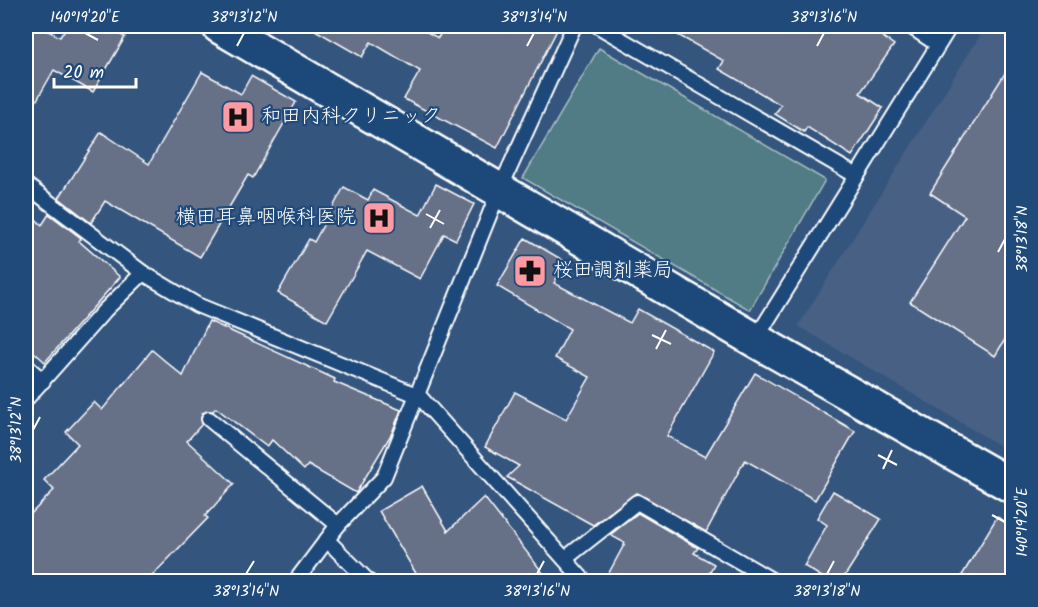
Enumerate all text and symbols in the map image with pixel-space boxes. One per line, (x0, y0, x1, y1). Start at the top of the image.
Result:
text: 140°19'20"E (50, 6, 121, 30)
text: 38°13'12"N (211, 6, 277, 30)
text: 38°13'14"N (501, 6, 567, 30)
text: 38°13'16"N (791, 6, 857, 30)
scale bar (54, 51, 136, 89)
text: 20 m (63, 59, 104, 88)
hospital icon: 和田内科クリニック (220, 99, 256, 135)
place label: 和田内科クリニック (261, 101, 441, 133)
hospital icon: 横田耳鼻咽喉科医院 (361, 200, 397, 236)
place label: 横田耳鼻咽喉科医院 (176, 202, 356, 234)
text: 38°13'18"N (1011, 206, 1035, 273)
pharmacy icon: 桜田調剤薬局 (512, 253, 548, 289)
place label: 桜田調剤薬局 (553, 255, 673, 287)
text: 38°13'12"N (5, 397, 29, 463)
text: 140°19'20"E (1011, 486, 1035, 557)
text: 38°13'14"N (213, 580, 279, 604)
text: 38°13'16"N (504, 580, 570, 604)
text: 38°13'18"N (794, 580, 861, 604)

